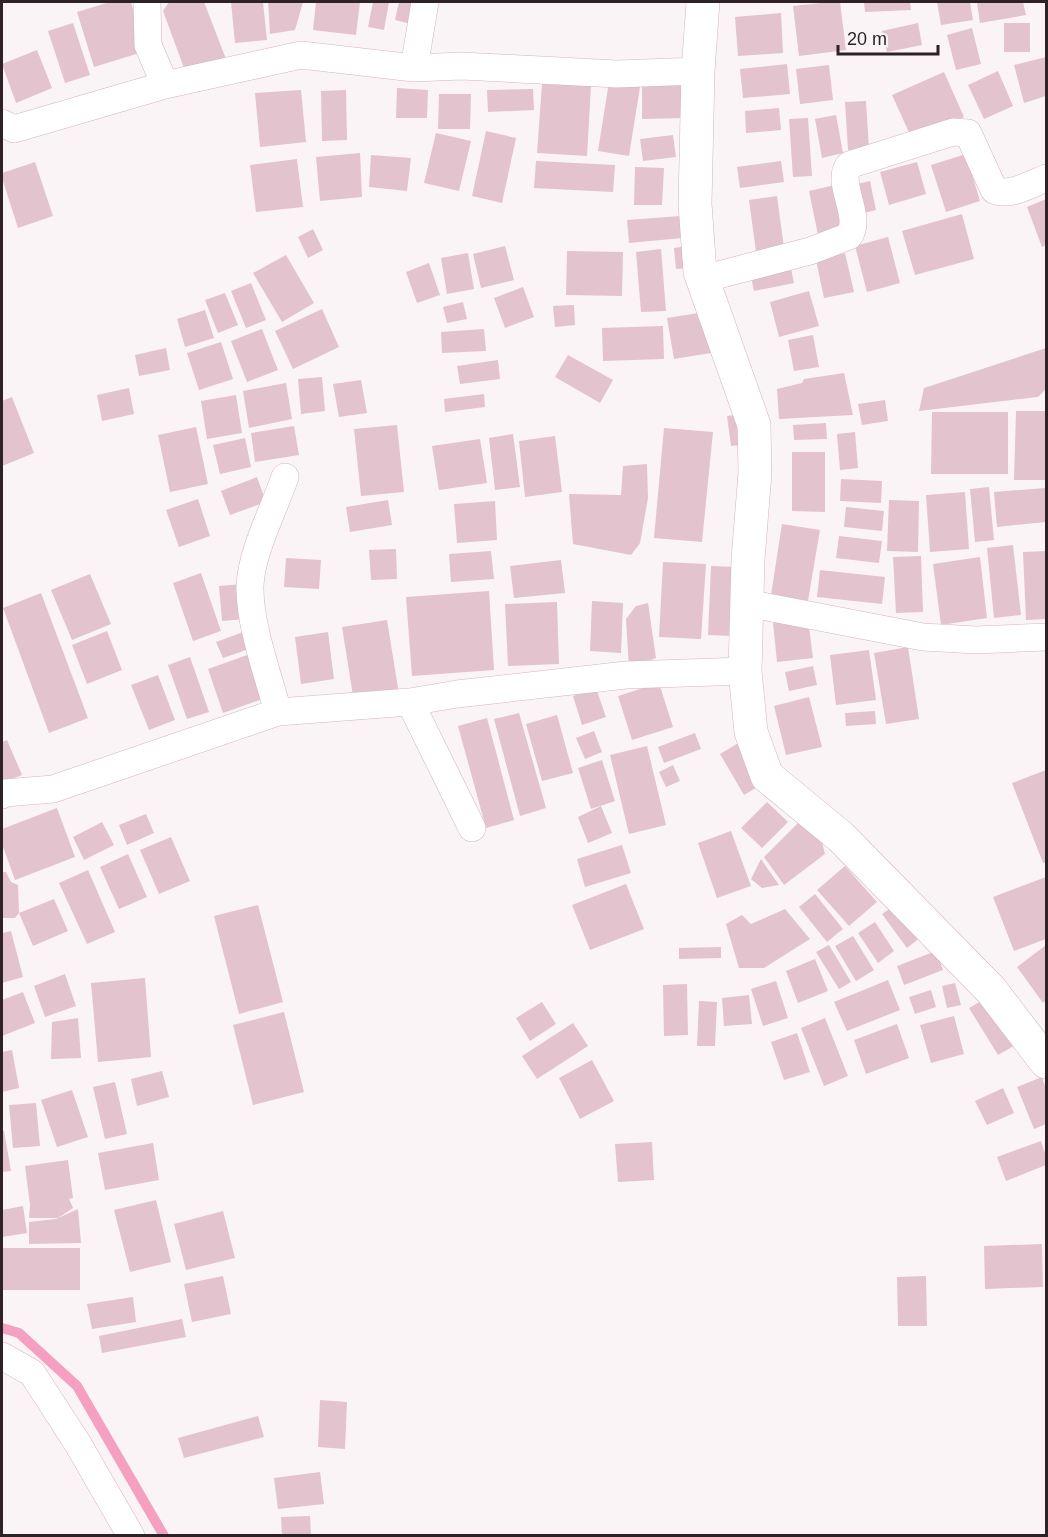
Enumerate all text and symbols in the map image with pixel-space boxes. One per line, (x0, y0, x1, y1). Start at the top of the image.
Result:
scale bar (838, 18, 938, 56)
text: 20 m (847, 29, 887, 49)

